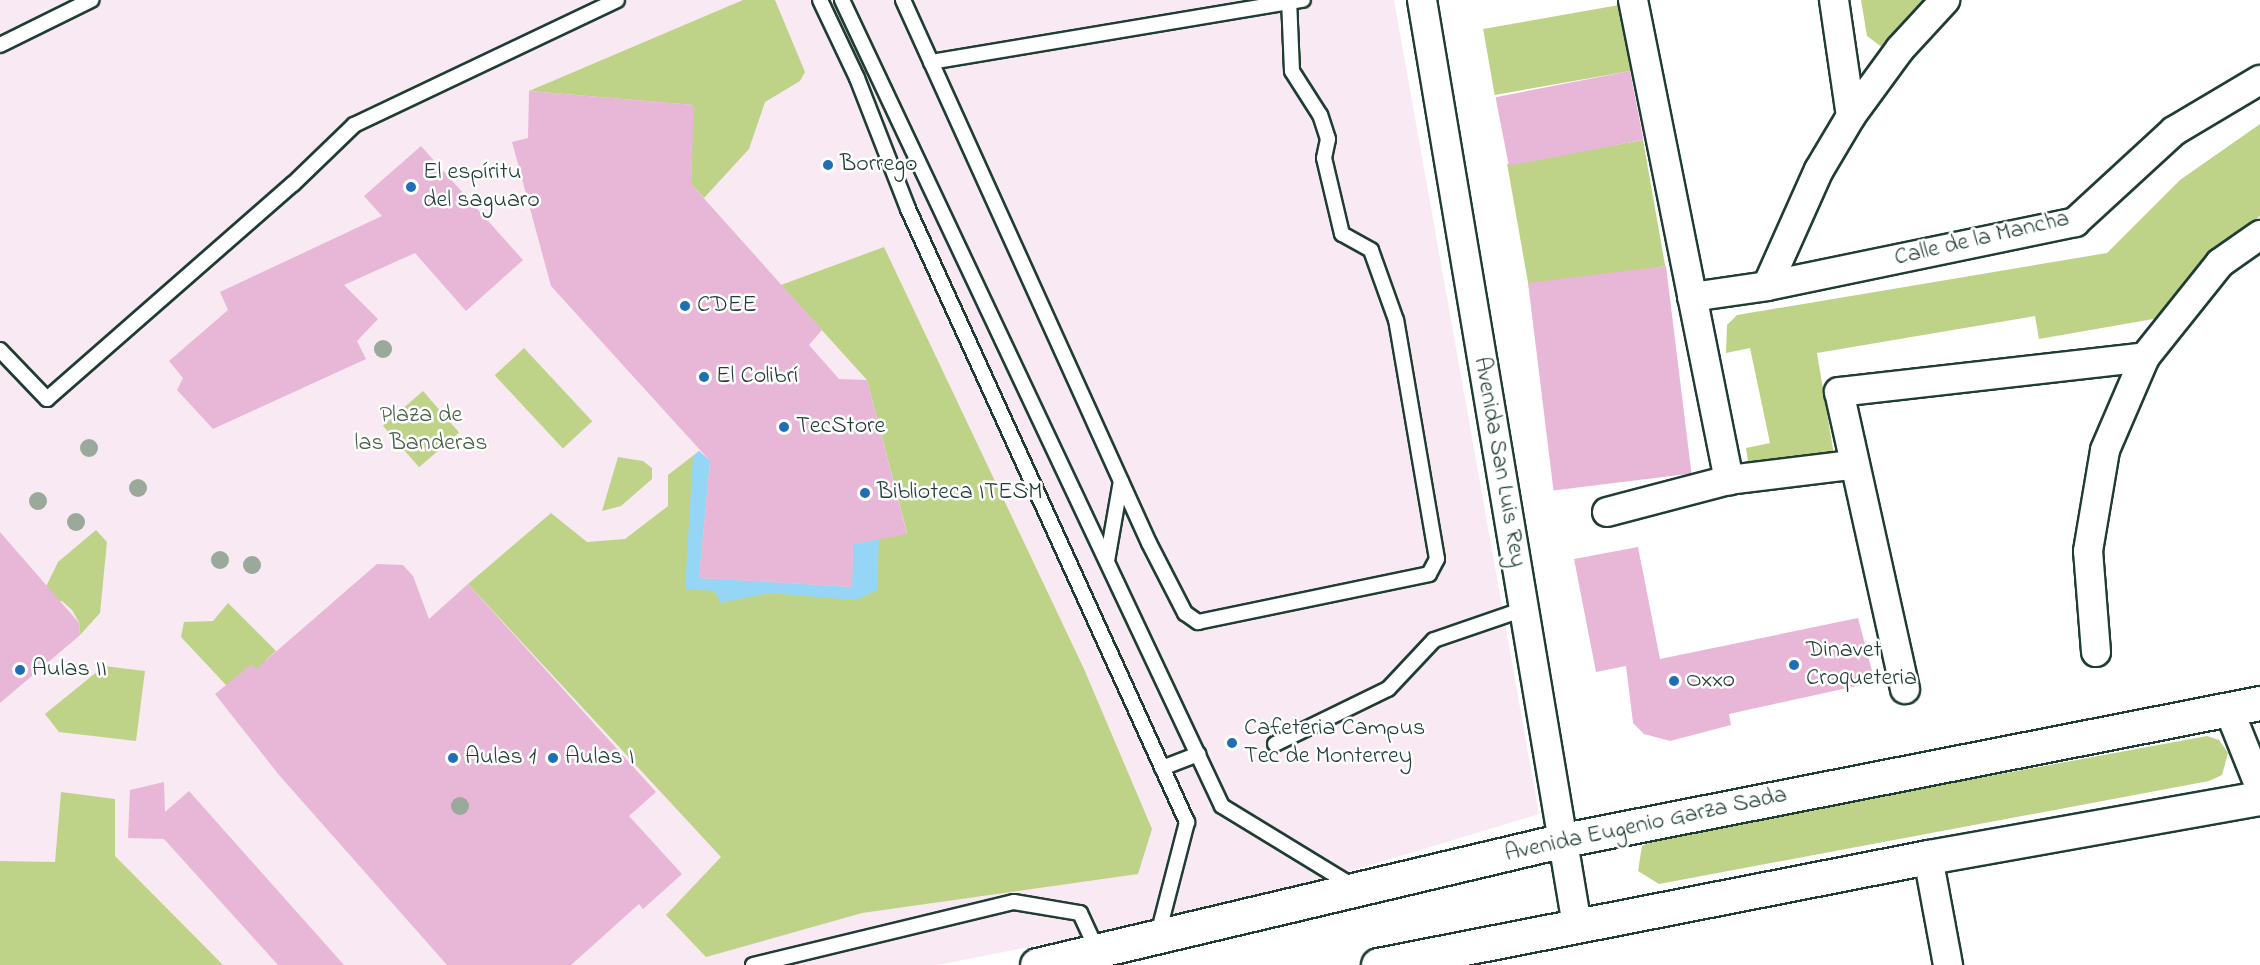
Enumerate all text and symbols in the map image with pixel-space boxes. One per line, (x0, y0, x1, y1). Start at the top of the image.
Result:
place label: Borrego (840, 151, 918, 179)
marker: Borrego (821, 158, 835, 172)
place label: El espíritu del saguaro (423, 159, 540, 215)
marker: El espíritu del saguaro (404, 180, 418, 194)
street label: Calle de la Mancha (1892, 205, 2072, 273)
place label: CDEE (697, 292, 757, 320)
marker: CDEE (678, 299, 692, 313)
street label: Avenida San Luis Rey (1466, 355, 1532, 569)
place label: El Colibrí (716, 363, 798, 391)
marker: El Colibrí (697, 370, 711, 384)
park label: Plaza de las Banderas (354, 402, 488, 458)
place label: TecStore (796, 413, 885, 441)
marker: TecStore (777, 420, 791, 434)
place label: Biblioteca ITESM (877, 479, 1043, 507)
marker: Biblioteca ITESM (858, 486, 872, 500)
place label: Dinavet Croqueteria (1806, 637, 1917, 693)
place label: Aulas II (32, 656, 107, 684)
marker: Dinavet Croqueteria (1787, 658, 1801, 672)
marker: Aulas II (13, 663, 27, 677)
place label: Oxxo (1686, 667, 1735, 695)
marker: Oxxo (1667, 674, 1681, 688)
place label: Cafeteria Campus Tec de Monterrey (1244, 715, 1425, 771)
marker: Cafeteria Campus Tec de Monterrey (1225, 736, 1239, 750)
place label: Aulas 1 (465, 744, 536, 772)
place label: Aulas I (565, 744, 634, 772)
marker: Aulas 1 (446, 751, 460, 765)
marker: Aulas I (546, 751, 560, 765)
street label: Avenida Eugenio Garza Sada (1502, 781, 1790, 869)

